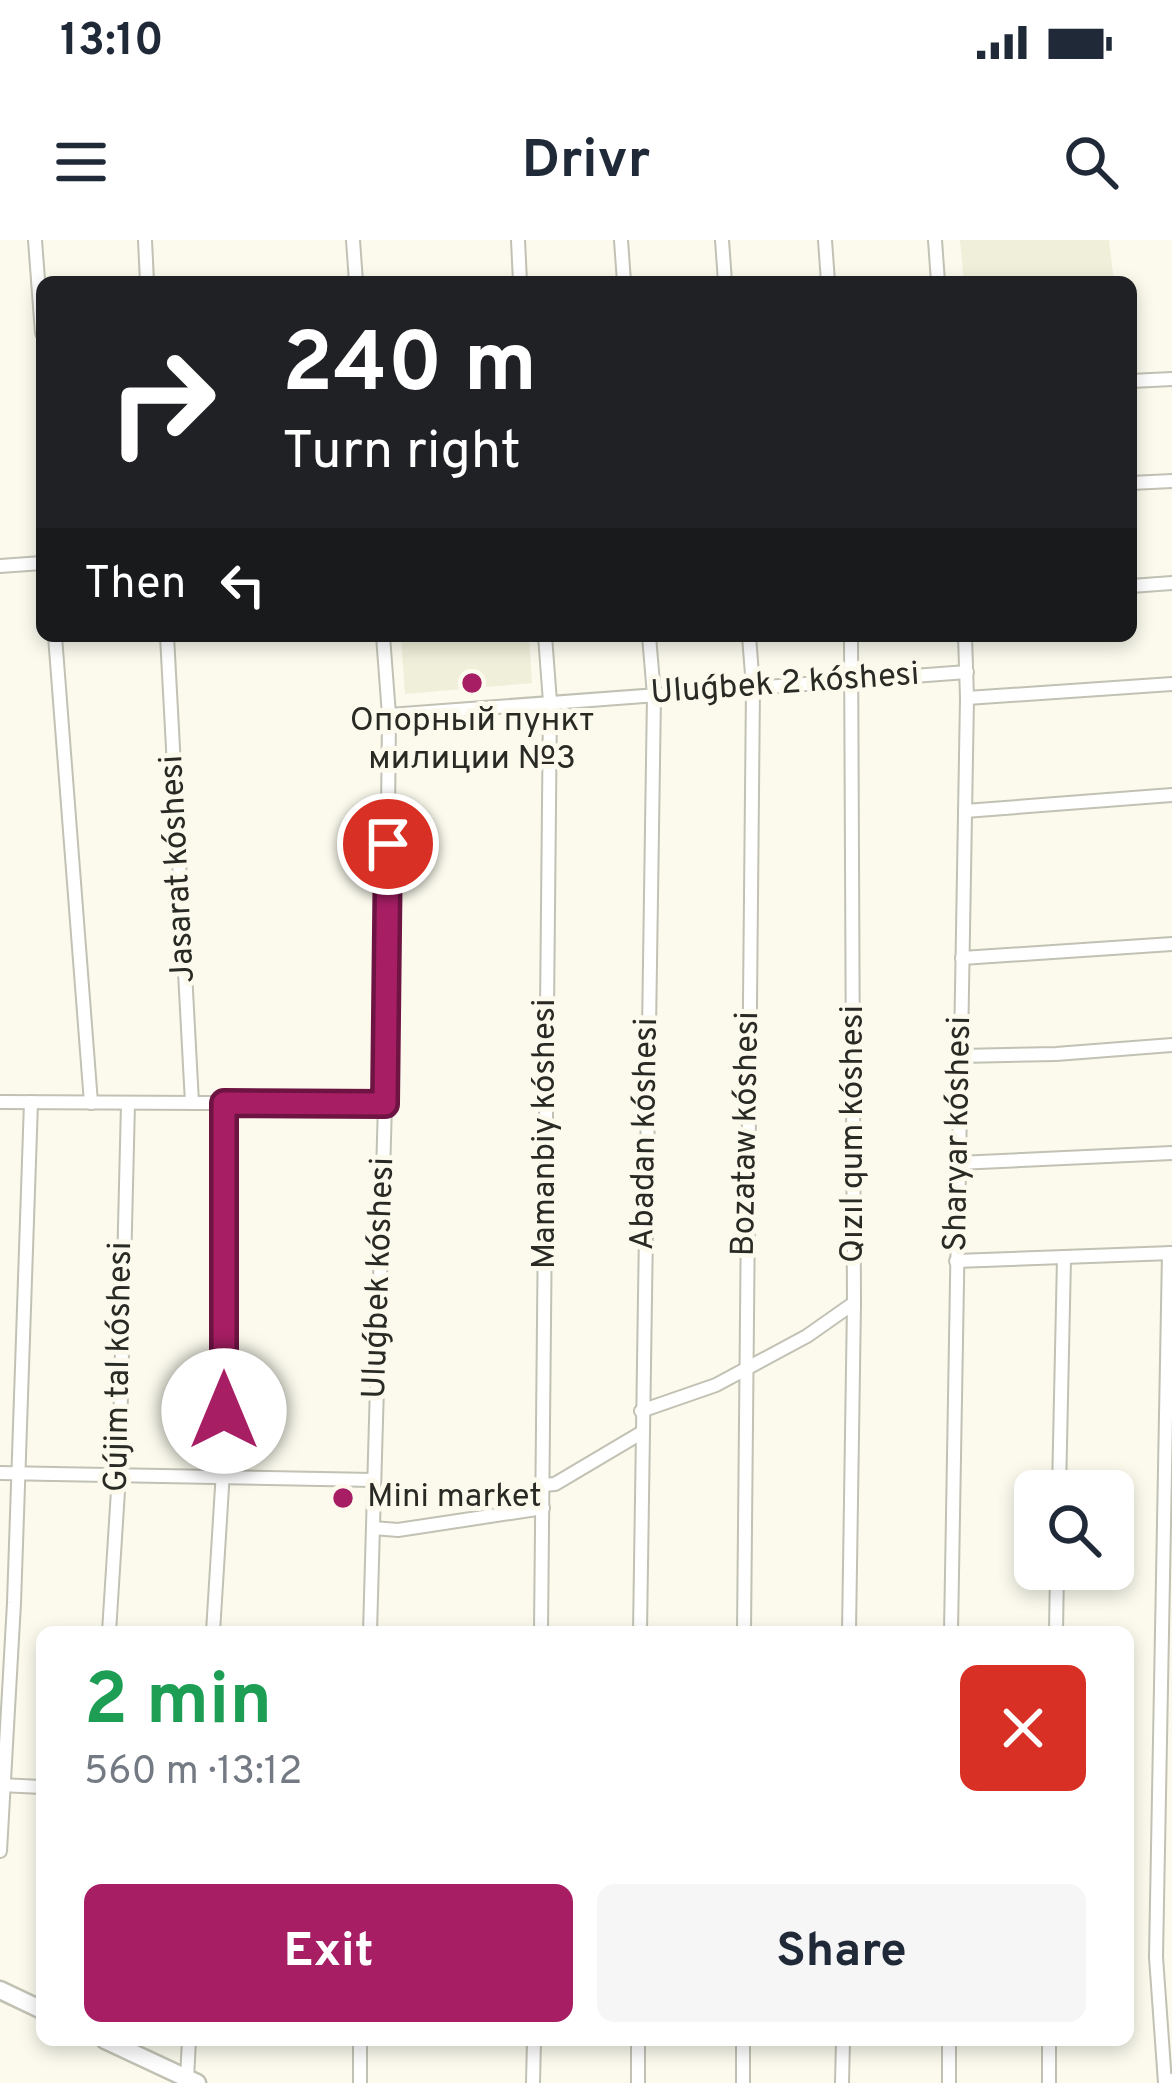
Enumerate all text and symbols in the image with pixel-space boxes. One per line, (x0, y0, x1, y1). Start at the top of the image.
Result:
text: 13:10 (60, 14, 164, 71)
text: Drivr (522, 128, 650, 197)
icon: menu (48, 129, 114, 195)
icon: search (1058, 129, 1124, 195)
text: 240 m (282, 315, 537, 421)
icon: right (84, 324, 240, 480)
text: Turn right (282, 419, 521, 488)
icon: left (210, 552, 276, 618)
text: Then (84, 557, 186, 614)
street label: Uluǵbek 2 kóshesi (649, 655, 921, 715)
marker: Опорный пункт милиции №3 (459, 670, 485, 696)
place label: Опорный пункт милиции №3 (350, 701, 594, 781)
street label: Jasarat kóshesi (152, 754, 206, 984)
pin (337, 793, 439, 895)
icon: arrive (355, 811, 421, 877)
street label: Mamanbiy kóshesi (525, 999, 567, 1269)
street label: Qızıl qum kóshesi (833, 1005, 875, 1263)
street label: Bozataw kóshesi (724, 1011, 770, 1257)
street label: Sharyar kóshesi (936, 1016, 982, 1252)
street label: Abadan kóshesi (623, 1017, 669, 1251)
street label: Uluǵbek kóshesi (355, 1157, 405, 1399)
street label: Gújim tal kóshesi (97, 1241, 143, 1493)
position arrow (161, 1348, 287, 1474)
map controls (1014, 1470, 1134, 1590)
button: search (1014, 1470, 1134, 1590)
place label: Mini market (367, 1477, 542, 1519)
marker: Mini market (330, 1485, 356, 1511)
text: 2 min (84, 1658, 272, 1750)
button: close (960, 1665, 1086, 1791)
text: 560 m · 13:12 (84, 1749, 302, 1798)
button: Exit (84, 1884, 573, 2022)
button: Share (597, 1884, 1086, 2022)

